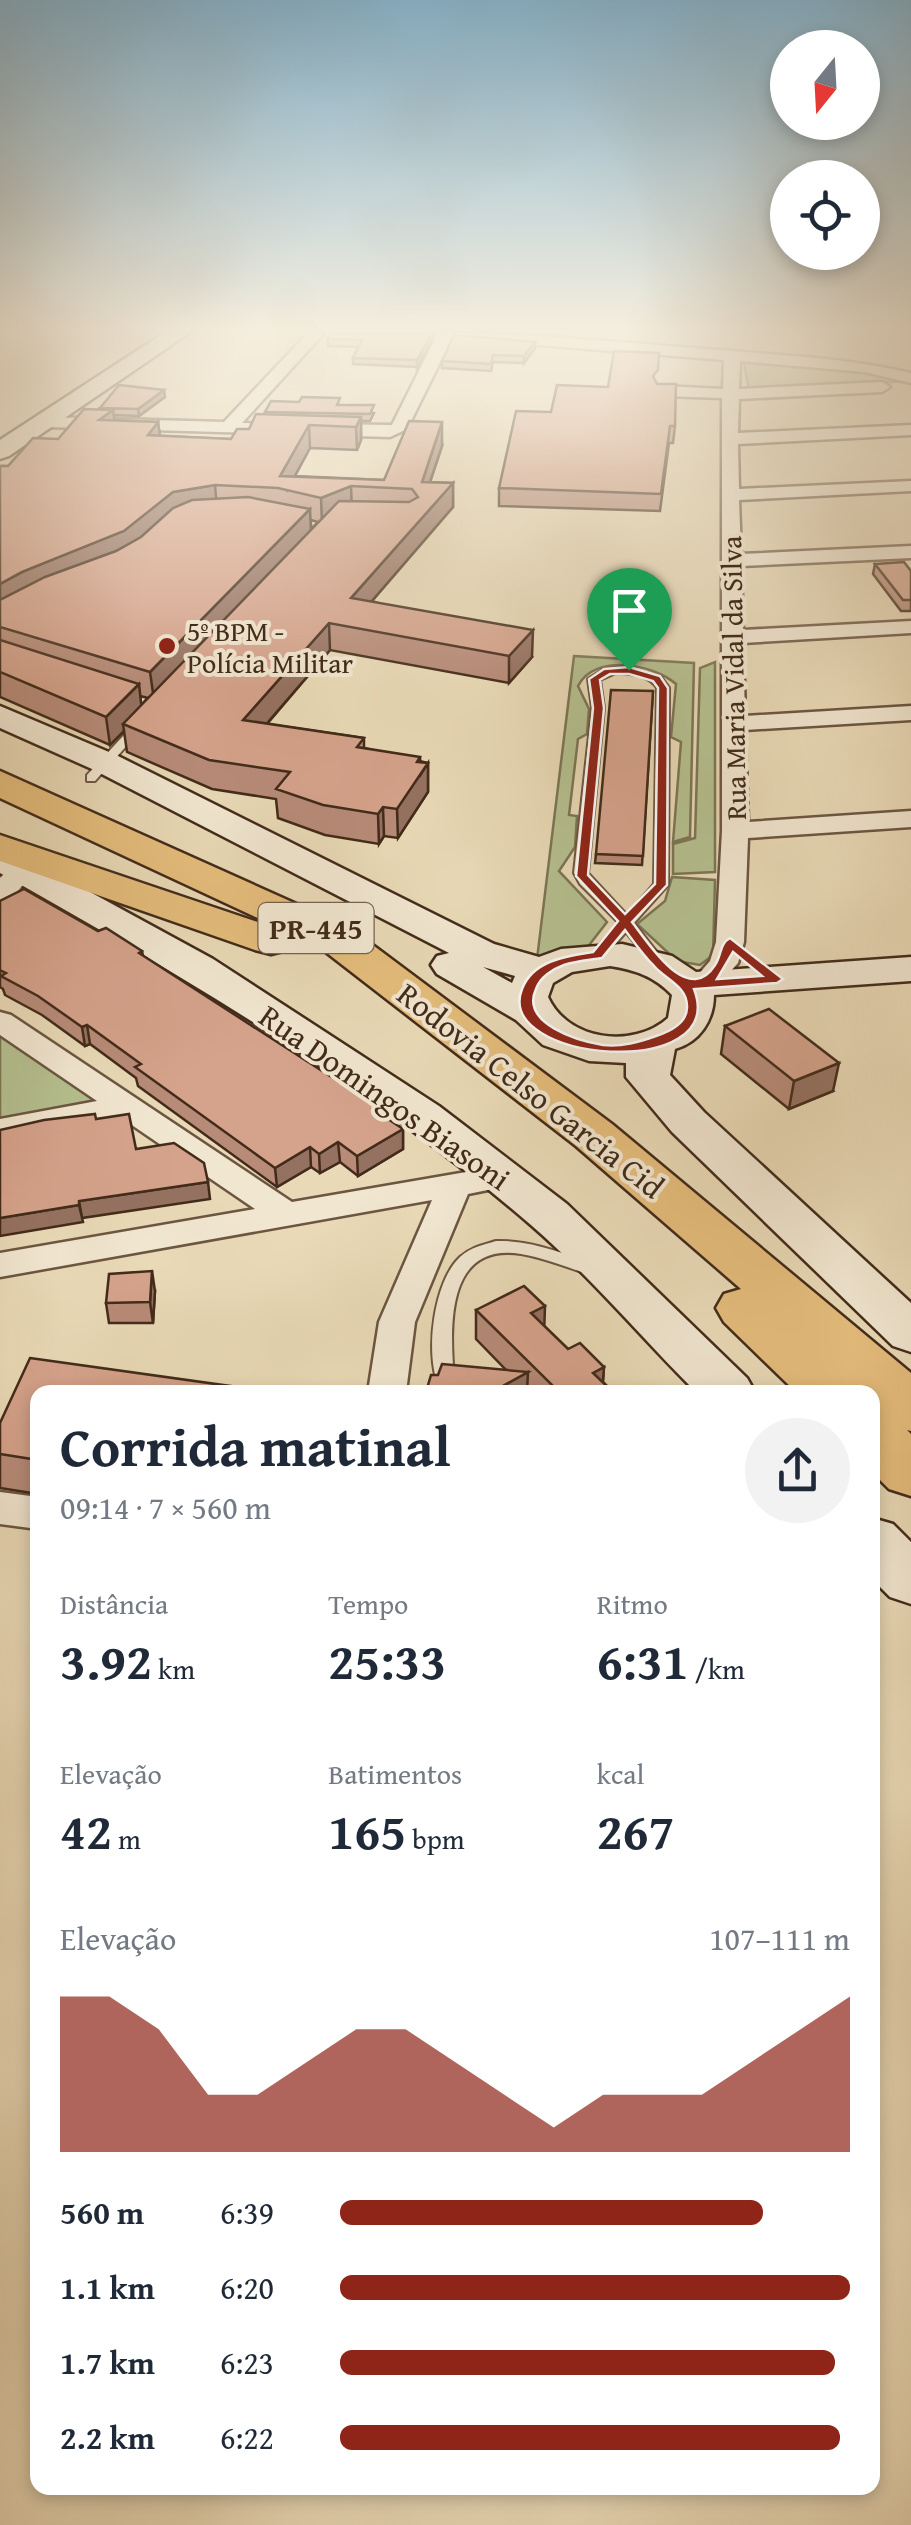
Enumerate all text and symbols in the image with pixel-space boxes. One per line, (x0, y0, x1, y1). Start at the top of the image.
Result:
north arrow (770, 30, 880, 140)
map controls (770, 30, 880, 270)
button: locate (770, 160, 880, 270)
street label: Rua Maria Vidal da Silva (710, 535, 756, 821)
pin (587, 568, 672, 671)
icon: arrive (602, 583, 657, 638)
place label: 5º BPM - Polícia Militar (187, 610, 353, 683)
marker: 5º BPM - Polícia Militar (156, 635, 178, 657)
road number: PR-445 (258, 903, 374, 953)
street label: Rodovia Celso Garcia Cid (387, 971, 675, 1209)
street label: Rua Domingos Biasoni (250, 993, 520, 1201)
text: Corrida matinal (60, 1406, 451, 1486)
button: share (745, 1418, 850, 1523)
text: 09:14 · 7 × 560 m (60, 1484, 271, 1531)
text: Distância (60, 1583, 168, 1624)
text: Tempo (328, 1583, 408, 1624)
text: Ritmo (597, 1583, 668, 1624)
text: 3.92 (60, 1624, 152, 1697)
text: 25:33 (328, 1624, 446, 1697)
text: 6:31 (597, 1624, 689, 1697)
text: km (152, 1648, 195, 1689)
text: /km (689, 1648, 745, 1689)
text: Elevação (60, 1753, 162, 1794)
text: Batimentos (328, 1753, 462, 1794)
text: kcal (597, 1753, 644, 1794)
text: 42 (60, 1794, 112, 1867)
text: 165 (328, 1794, 406, 1867)
text: 267 (597, 1794, 674, 1867)
text: m (112, 1818, 141, 1859)
text: bpm (406, 1818, 465, 1859)
text: Elevação (60, 1915, 176, 1962)
text: 107–111 m (709, 1915, 850, 1962)
text: 560 m (60, 2189, 144, 2236)
text: 6:39 (220, 2189, 274, 2236)
text: 1.1 km (60, 2264, 155, 2311)
text: 6:20 (220, 2264, 274, 2311)
text: 1.7 km (60, 2339, 155, 2386)
text: 6:23 (220, 2339, 274, 2386)
text: 2.2 km (60, 2414, 155, 2461)
text: 6:22 (220, 2414, 274, 2461)

